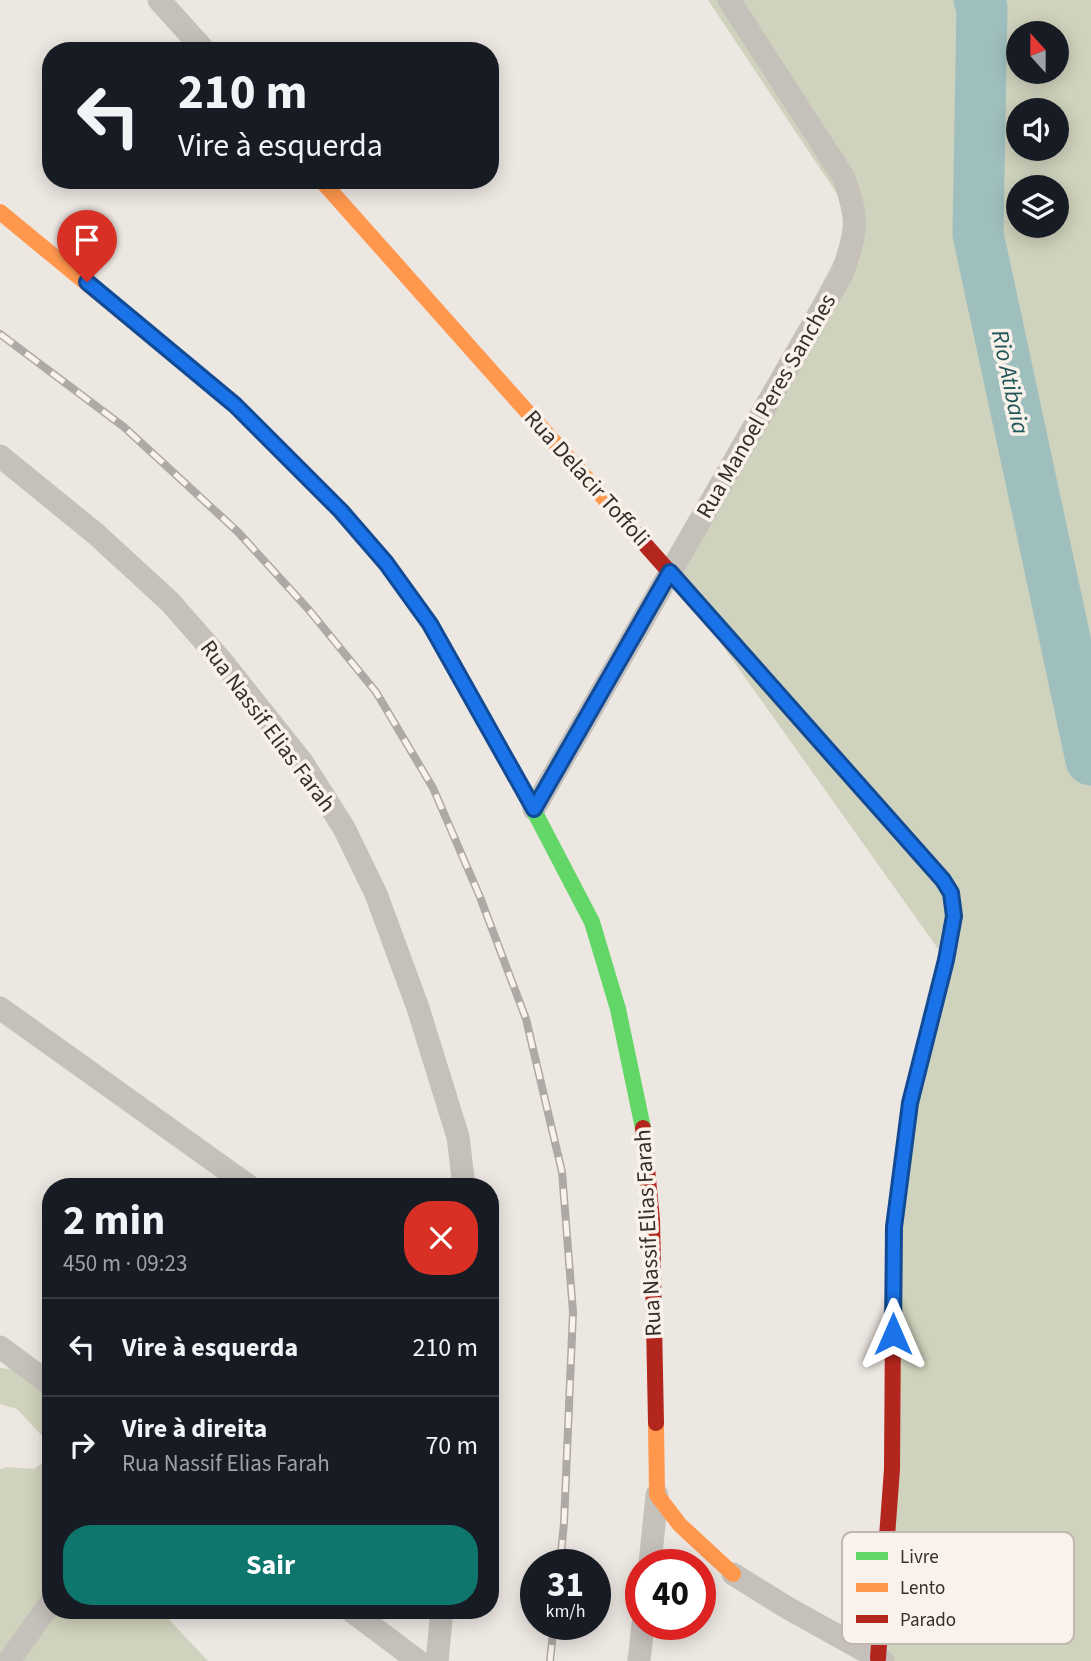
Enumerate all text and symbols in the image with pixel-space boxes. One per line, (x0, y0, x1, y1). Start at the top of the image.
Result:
north arrow (1006, 21, 1069, 84)
map controls (1006, 21, 1069, 238)
text: 210 m (178, 58, 307, 128)
icon: left (63, 70, 154, 161)
button: sound (1006, 98, 1069, 161)
text: Vire à esquerda (178, 123, 383, 169)
button: layers (1006, 175, 1069, 238)
pin (57, 210, 117, 282)
icon: arrive (68, 221, 106, 259)
street label: Rua Manoel Peres Sanches (688, 287, 844, 525)
water label: Rio Atibaia (982, 327, 1038, 437)
street label: Rua Delacir Toffoli (517, 402, 657, 554)
street label: Rua Nassif Elias Farah (192, 633, 344, 819)
street label: Rua Nassif Elias Farah (626, 1128, 670, 1338)
text: 2 min (63, 1191, 165, 1251)
button: close (404, 1201, 478, 1275)
text: 450 m · 09:23 (63, 1247, 187, 1280)
position arrow (856, 1297, 930, 1371)
icon: left (63, 1328, 101, 1366)
text: Vire à esquerda (122, 1329, 298, 1366)
text: 210 m (412, 1329, 478, 1366)
text: Vire à direita (122, 1410, 267, 1447)
icon: right (63, 1426, 101, 1464)
text: 70 m (425, 1427, 478, 1464)
text: Rua Nassif Elias Farah (122, 1447, 330, 1480)
button: Sair (63, 1525, 478, 1605)
legend (842, 1532, 1074, 1644)
text: Livre (900, 1544, 939, 1571)
speed limit sign: 40 (625, 1549, 716, 1640)
text: 31 (547, 1560, 584, 1610)
text: Lento (900, 1575, 945, 1602)
text: km/h (546, 1599, 585, 1624)
text: Parado (900, 1607, 956, 1634)

